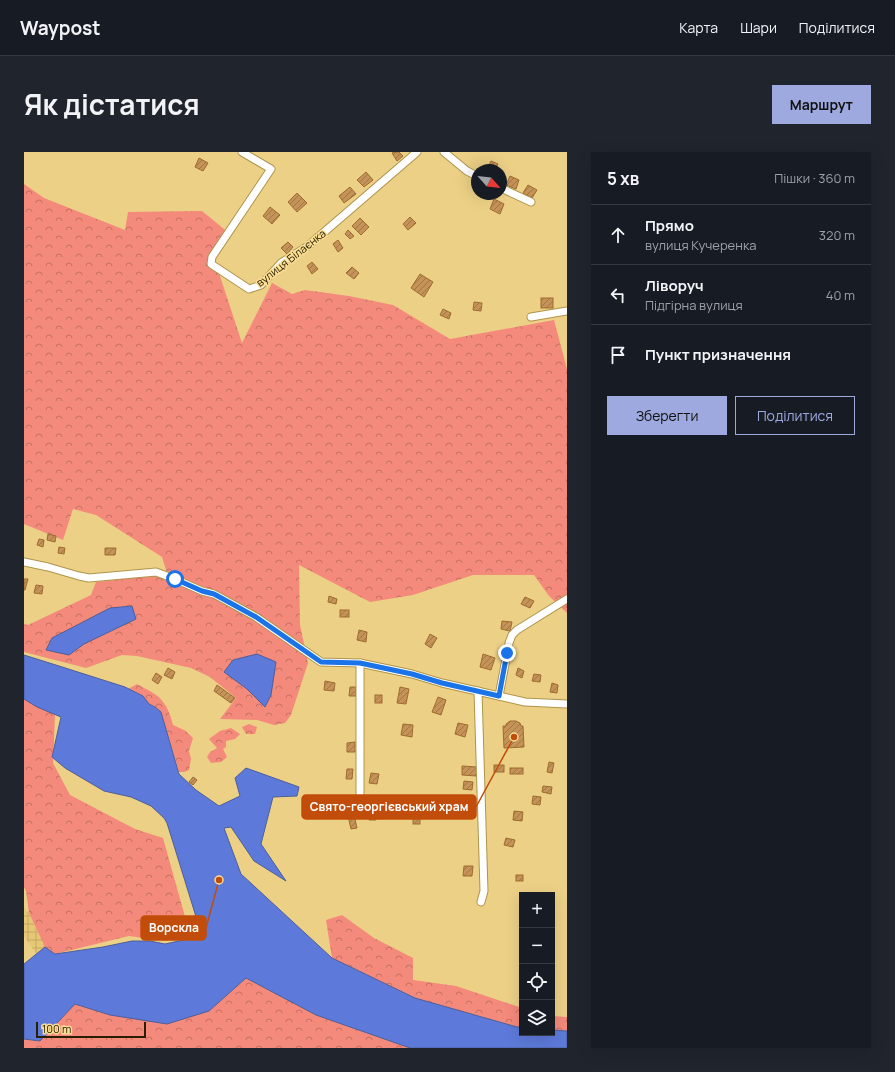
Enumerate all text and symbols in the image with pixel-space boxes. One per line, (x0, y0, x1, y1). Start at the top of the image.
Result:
text: Waypost (20, 15, 100, 41)
text: Карта (679, 18, 718, 37)
text: Шари (740, 18, 777, 37)
text: Поділитися (799, 18, 875, 37)
text: Як дістатися (24, 85, 200, 123)
button: Маршрут (772, 85, 871, 124)
north arrow (471, 164, 507, 200)
text: 5 хв (607, 167, 639, 190)
text: Пішки · 360 m (774, 169, 855, 187)
text: Прямо (645, 215, 694, 236)
icon: ahead (607, 224, 629, 246)
street label: вулиця Білаєнка (253, 226, 329, 290)
text: 320 m (819, 226, 855, 244)
text: вулиця Кучеренка (645, 236, 757, 254)
text: Ліворуч (645, 275, 704, 296)
icon: left (607, 284, 629, 306)
text: 40 m (826, 286, 855, 304)
text: Підгірна вулиця (645, 296, 743, 314)
icon: arrive (607, 344, 629, 366)
text: Пункт призначення (645, 344, 791, 365)
button: Зберегти (607, 396, 727, 435)
button: Поділитися (735, 396, 855, 435)
route start (166, 570, 184, 588)
route end (498, 644, 516, 662)
callout: Свято-георгієвський храм (302, 795, 476, 819)
text: Свято-георгієвський храм (310, 798, 468, 815)
map controls (519, 892, 555, 1036)
button: + (519, 892, 555, 928)
callout: Ворскла (141, 916, 206, 940)
text: Ворскла (149, 919, 199, 936)
button: − (519, 928, 555, 964)
button: locate (519, 964, 555, 1000)
button: layers (519, 1000, 555, 1036)
scale bar (36, 1020, 146, 1039)
text: 100 m (42, 1021, 71, 1036)

